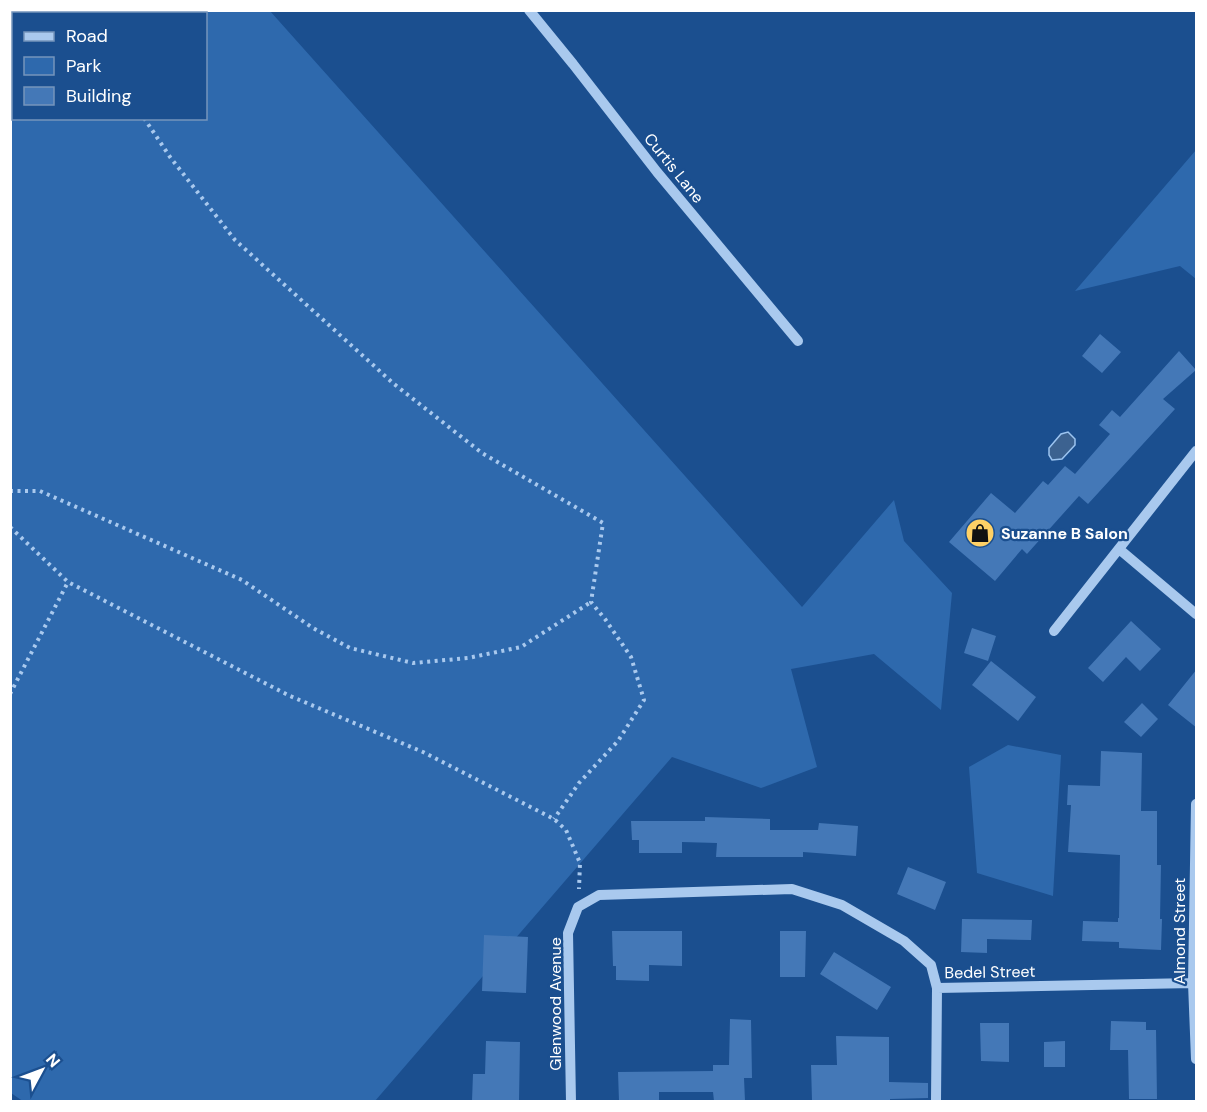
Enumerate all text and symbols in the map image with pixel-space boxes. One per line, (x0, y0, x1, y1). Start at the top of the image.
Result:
legend (12, 12, 207, 120)
text: Road (66, 24, 108, 48)
text: Park (66, 54, 102, 78)
text: Building (66, 84, 131, 108)
street label: Curtis Lane (639, 129, 709, 207)
shop icon: Suzanne B Salon (964, 517, 996, 549)
place label: Suzanne B Salon (1001, 523, 1128, 544)
street label: Almond Street (1169, 878, 1190, 984)
street label: Glenwood Avenue (545, 937, 566, 1071)
street label: Bedel Street (944, 961, 1036, 983)
north arrow (12, 1040, 72, 1100)
text: N (41, 1049, 65, 1072)

